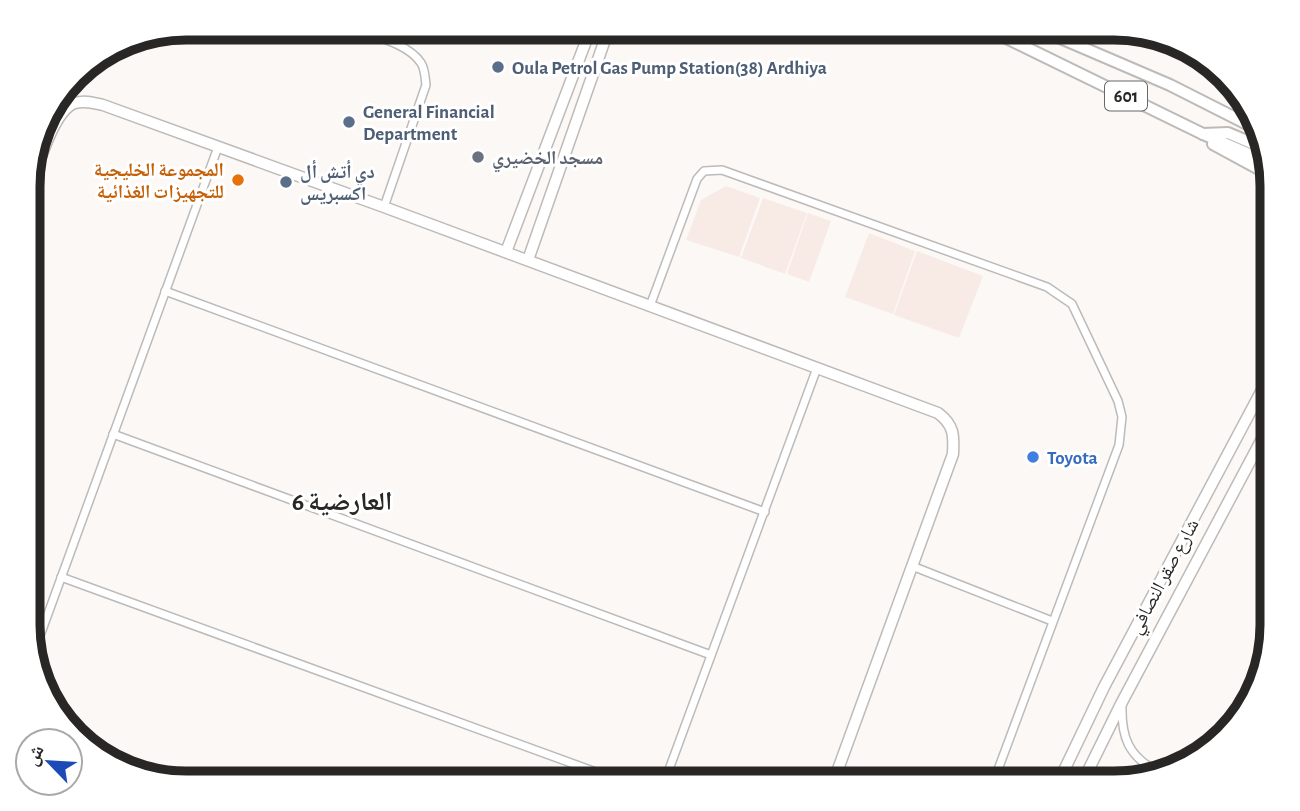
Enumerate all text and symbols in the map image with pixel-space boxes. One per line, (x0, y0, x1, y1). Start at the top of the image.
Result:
marker: Oula Petrol Gas Pump Station(38) Ardhiya (490, 59, 506, 75)
place label: Oula Petrol Gas Pump Station(38) Ardhiya (512, 59, 827, 78)
road number: 601 (1105, 82, 1147, 110)
place label: General Financial Department (363, 103, 495, 144)
marker: General Financial Department (341, 114, 357, 130)
marker: مسجد الخضيري (470, 149, 486, 165)
place label: مسجد الخضيري (492, 149, 603, 173)
place label: دي أتش أل اكسبريس (300, 160, 375, 205)
place label: المجموعة الخليجية للتجهيزات الغذائية (94, 161, 224, 203)
marker: المجموعة الخليجية للتجهيزات الغذائية (230, 172, 246, 188)
marker: دي أتش أل اكسبريس (278, 174, 294, 190)
marker: Toyota (1025, 449, 1041, 465)
place label: Toyota (1047, 449, 1098, 468)
district label: العارضية 6 (292, 489, 392, 516)
street label: شارع صقر النصافي (1126, 516, 1207, 640)
north arrow (14, 727, 84, 797)
text: ش (22, 742, 49, 769)

